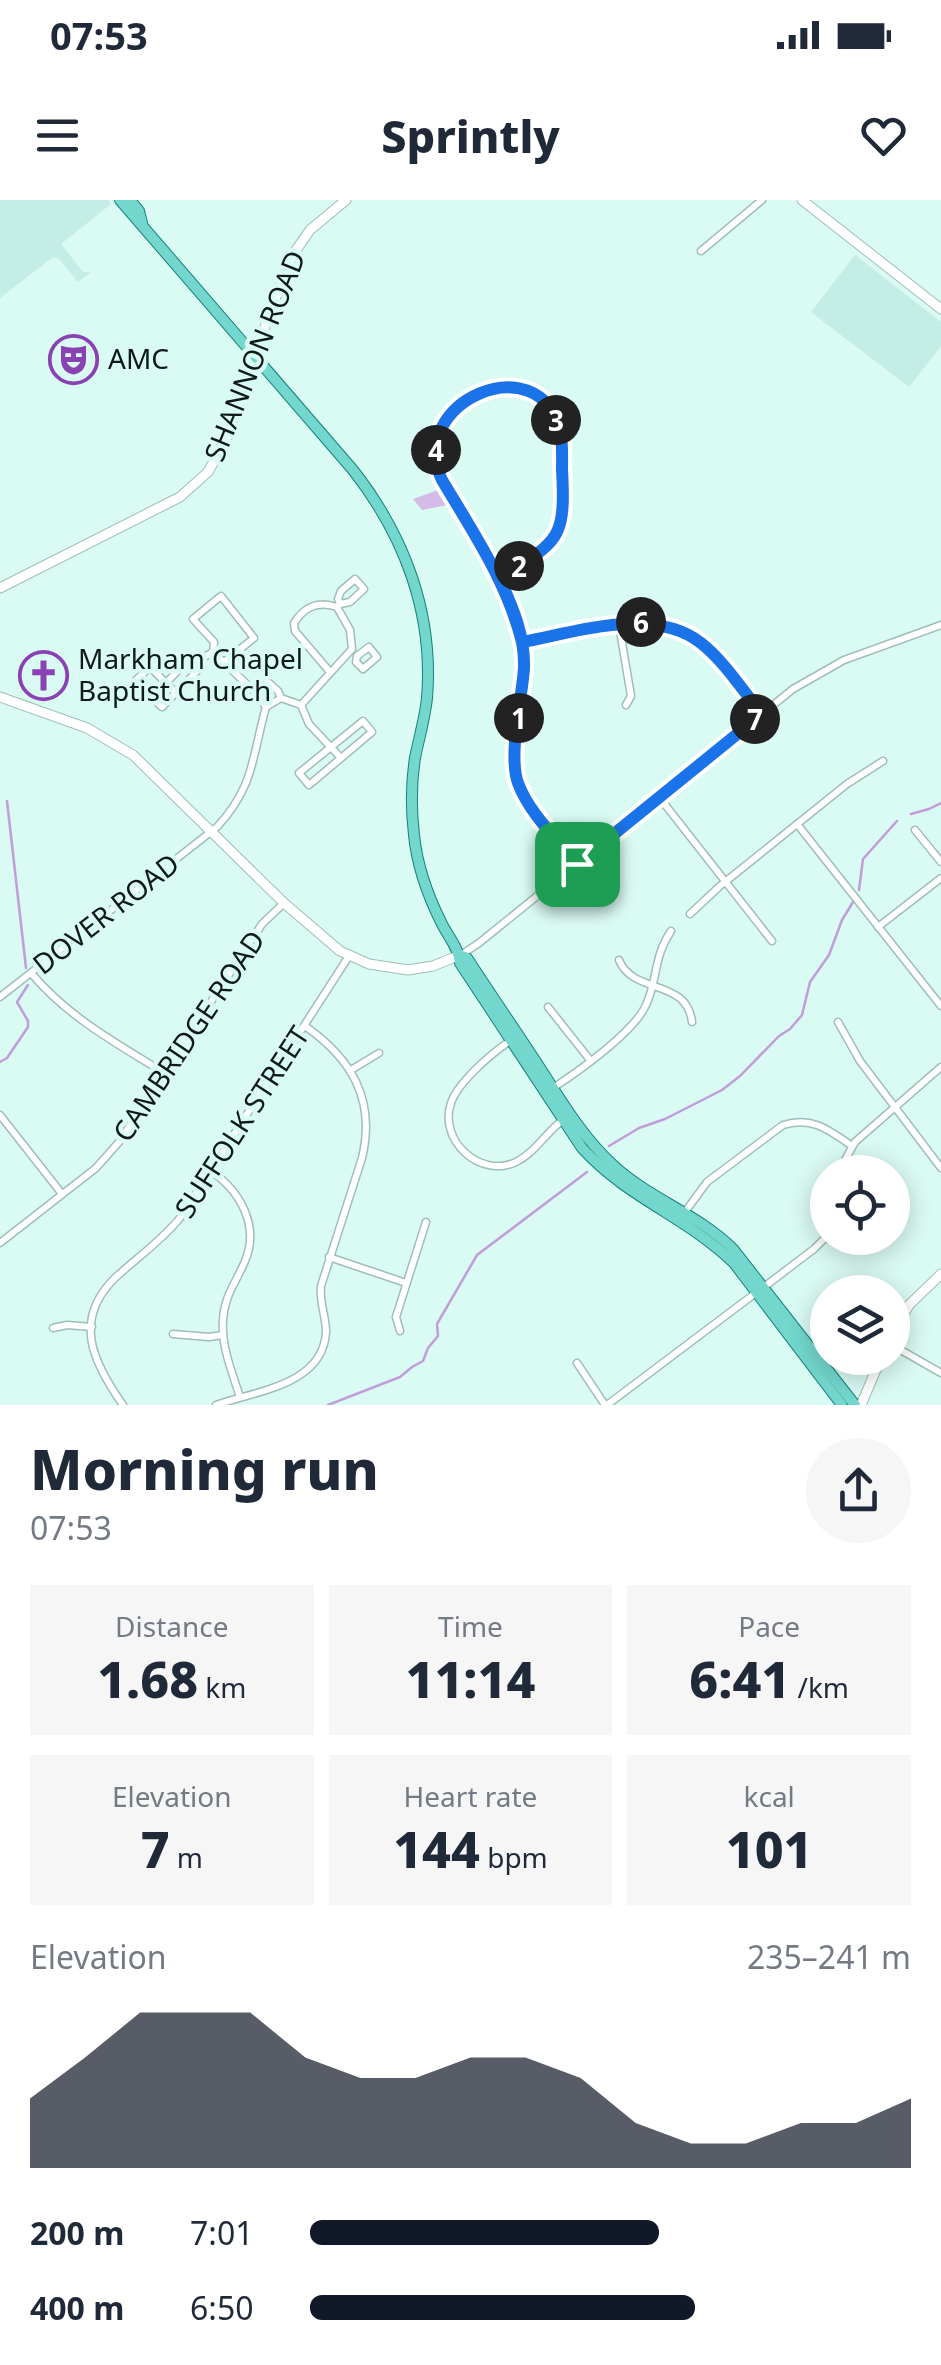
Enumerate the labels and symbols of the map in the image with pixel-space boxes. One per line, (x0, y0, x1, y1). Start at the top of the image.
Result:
street label: SHANNON ROAD (194, 245, 314, 467)
theatre icon: AMC (47, 333, 99, 385)
place label: AMC (108, 339, 169, 377)
pin: 3 (531, 395, 581, 445)
pin: 4 (411, 425, 461, 475)
pin: 2 (494, 541, 544, 591)
pin: 6 (616, 597, 666, 647)
place label: Markham Chapel Baptist Church (78, 639, 303, 709)
church icon: Markham Chapel Baptist Church (17, 649, 69, 701)
pin: 1 (494, 693, 544, 743)
pin: 7 (730, 694, 780, 744)
pin (535, 822, 620, 907)
street label: DOVER ROAD (24, 844, 186, 982)
street label: CAMBRIDGE ROAD (103, 923, 273, 1148)
street label: SUFFOLK STREET (165, 1018, 318, 1225)

